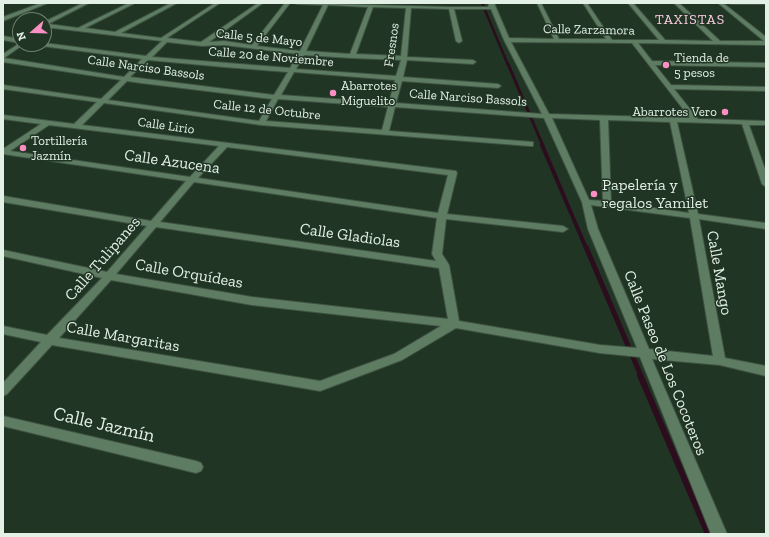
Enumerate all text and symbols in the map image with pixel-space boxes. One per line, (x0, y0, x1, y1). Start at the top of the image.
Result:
north arrow (12, 12, 52, 52)
district label: TAXISTAS (655, 12, 725, 28)
street label: Calle Zarzamora (543, 21, 635, 39)
street label: Fresnos (381, 22, 403, 68)
street label: Calle 5 de Mayo (215, 26, 303, 50)
text: N (14, 30, 29, 42)
street label: Calle 20 de Noviembre (208, 44, 334, 70)
place label: Tienda de 5 pesos (674, 50, 729, 81)
street label: Calle Narciso Bassols (87, 52, 205, 84)
marker: Tienda de 5 pesos (661, 60, 671, 70)
place label: Abarrotes Miguelito (341, 78, 397, 109)
street label: Calle Narciso Bassols (409, 86, 527, 110)
marker: Abarrotes Miguelito (328, 88, 338, 98)
street label: Calle 12 de Octubre (213, 97, 321, 123)
place label: Abarrotes Vero (632, 104, 717, 120)
marker: Abarrotes Vero (720, 107, 730, 117)
street label: Calle Lirio (137, 114, 195, 138)
place label: Tortillería Jazmín (31, 133, 87, 164)
marker: Tortillería Jazmín (18, 143, 28, 153)
street label: Calle Azucena (123, 146, 221, 178)
place label: Papelería y regalos Yamilet (602, 175, 708, 213)
marker: Papelería y regalos Yamilet (589, 189, 599, 199)
street label: Calle Tulipanes (61, 213, 145, 305)
street label: Calle Gladiolas (299, 219, 401, 253)
street label: Calle Mango (702, 229, 736, 317)
street label: Calle Orquídeas (134, 255, 244, 293)
street label: Calle Paseo de Los Cocoteros (619, 268, 711, 458)
street label: Calle Margaritas (65, 318, 181, 356)
street label: Calle Jazmín (51, 402, 157, 448)

